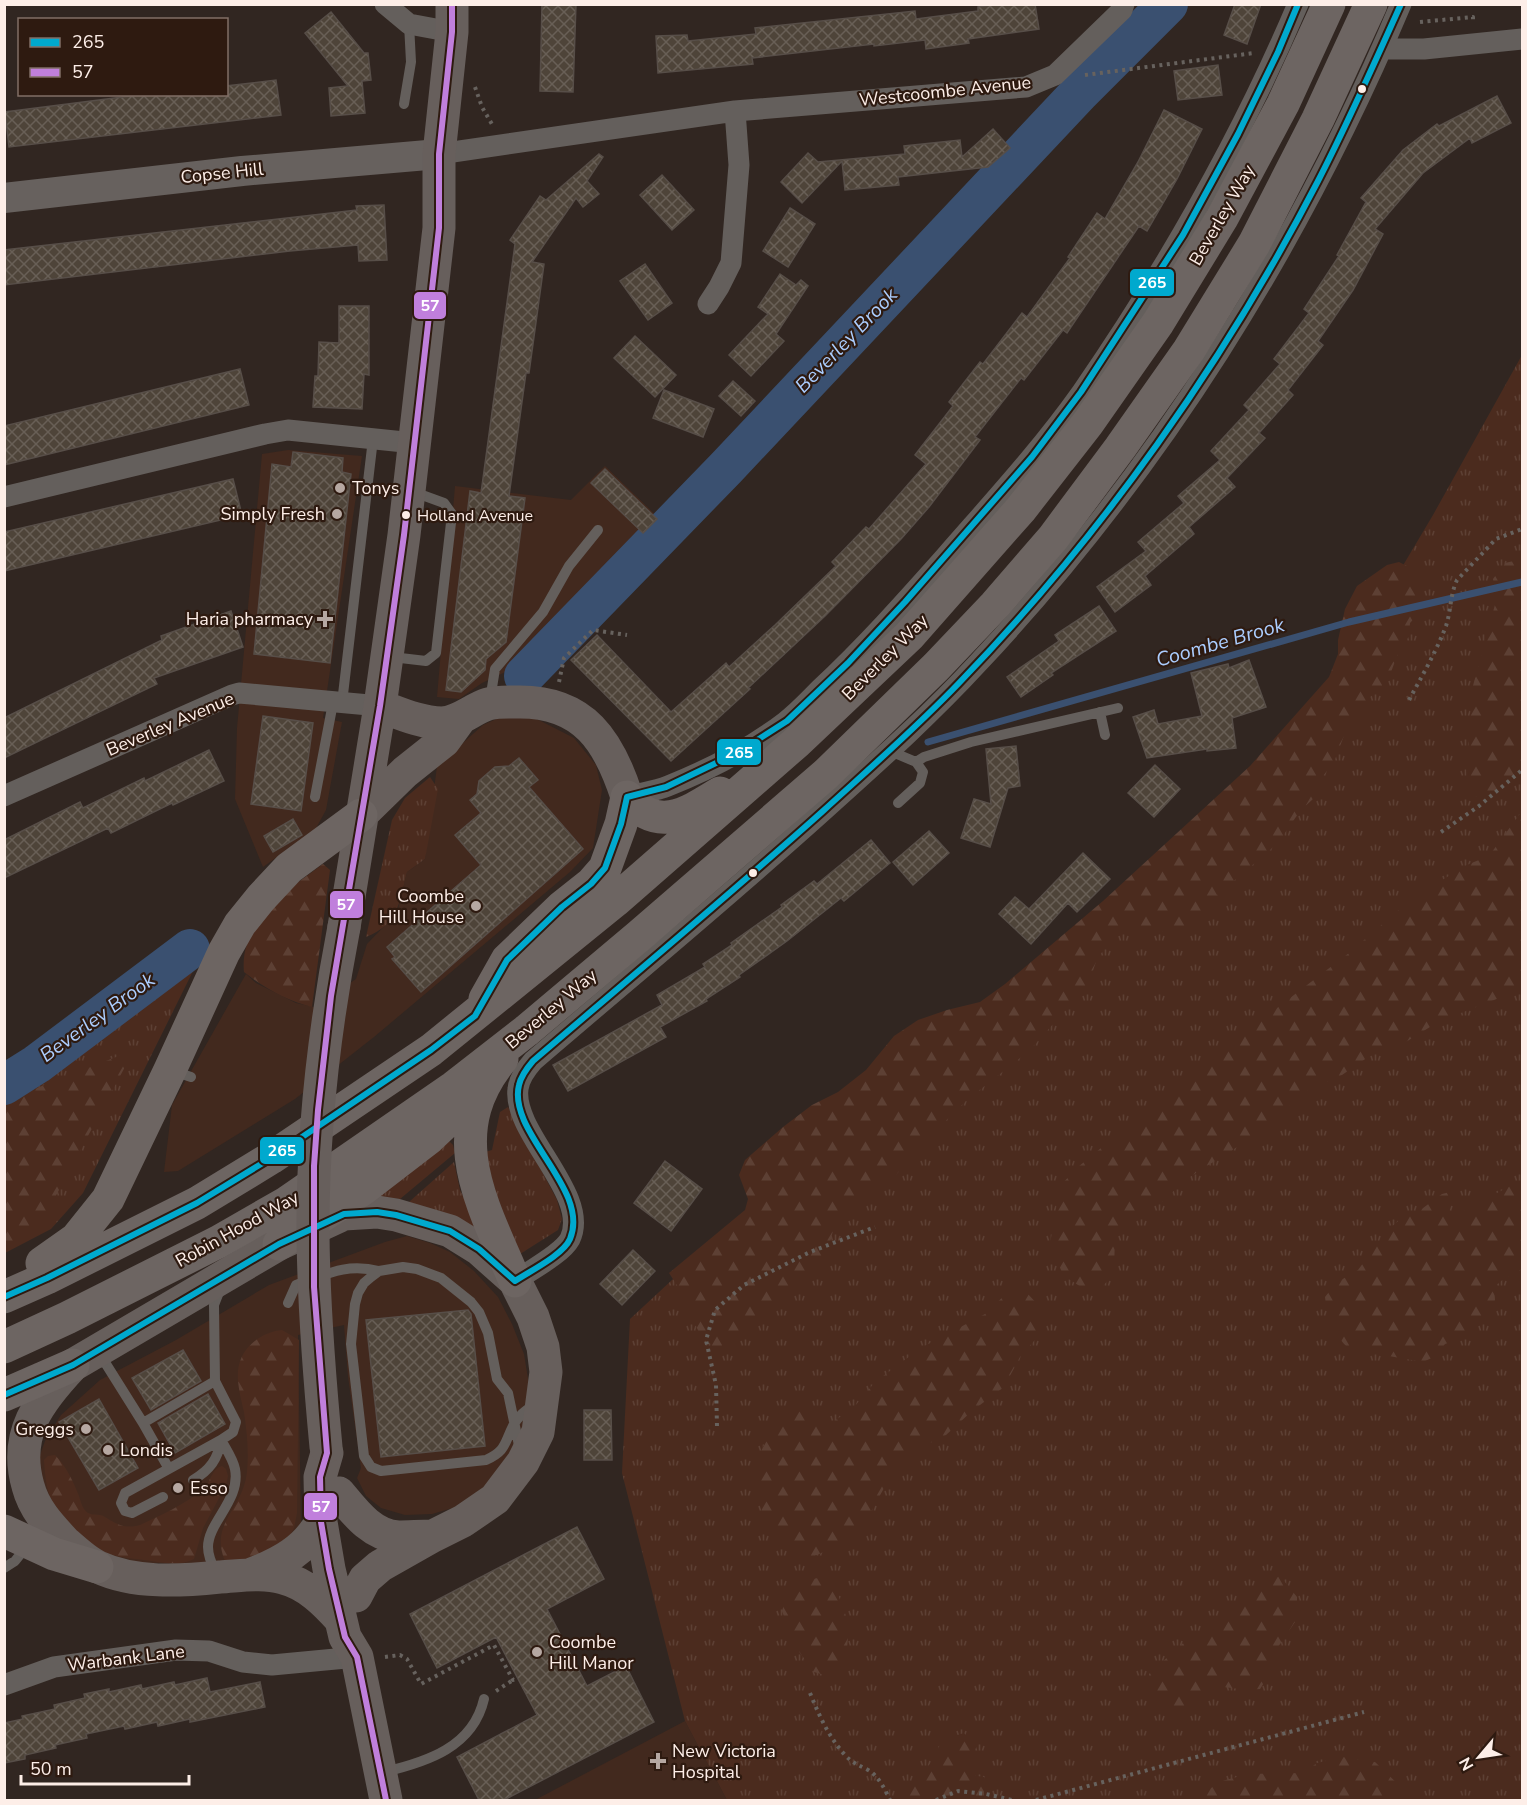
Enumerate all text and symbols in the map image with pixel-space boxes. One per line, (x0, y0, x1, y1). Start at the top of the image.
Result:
legend (18, 18, 228, 96)
text: 265 (72, 30, 104, 54)
text: 57 (72, 60, 94, 84)
street label: Westcoombe Avenue (858, 70, 1032, 112)
unlabelled marker (1356, 83, 1368, 95)
street label: Copse Hill (179, 157, 265, 189)
street label: Beverley Way (1183, 159, 1261, 270)
line badge: 265 (1129, 268, 1175, 297)
text: 265 (1138, 272, 1166, 294)
water label: Beverley Brook (789, 281, 904, 399)
line badge: 57 (413, 291, 447, 320)
text: 57 (420, 295, 440, 317)
place label: Tonys (352, 476, 399, 500)
marker: Tonys (333, 481, 347, 495)
place label: Simply Fresh (220, 502, 325, 526)
place label: Holland Avenue (417, 505, 533, 527)
marker: Simply Fresh (330, 507, 344, 521)
marker: Holland Avenue (400, 509, 412, 521)
place label: Haria pharmacy (186, 607, 314, 631)
street label: Beverley Way (837, 608, 934, 705)
water label: Coombe Brook (1153, 611, 1288, 674)
marker: Haria pharmacy (318, 612, 332, 626)
street label: Beverley Avenue (102, 686, 238, 762)
line badge: 265 (716, 738, 762, 766)
text: 265 (725, 742, 753, 764)
unlabelled marker (747, 867, 759, 879)
place label: Coombe Hill House (379, 884, 464, 929)
line badge: 57 (329, 890, 364, 919)
text: 57 (336, 894, 356, 916)
marker: Coombe Hill House (469, 899, 483, 913)
street label: Beverley Way (500, 963, 603, 1054)
water label: Beverley Brook (34, 966, 161, 1068)
line badge: 265 (259, 1136, 305, 1165)
text: 265 (268, 1140, 296, 1162)
street label: Robin Hood Way (171, 1185, 304, 1273)
place label: Greggs (15, 1417, 74, 1441)
marker: Greggs (79, 1422, 93, 1436)
place label: Londis (120, 1438, 173, 1462)
marker: Londis (101, 1443, 115, 1457)
place label: Esso (190, 1476, 228, 1500)
marker: Esso (171, 1481, 185, 1495)
line badge: 57 (303, 1492, 338, 1521)
text: 57 (311, 1496, 331, 1518)
place label: Coombe Hill Manor (549, 1630, 634, 1675)
street label: Warbank Lane (66, 1639, 186, 1677)
marker: Coombe Hill Manor (530, 1645, 544, 1659)
north arrow (1449, 1727, 1509, 1787)
place label: New Victoria Hospital (672, 1739, 776, 1784)
scale bar (21, 1748, 189, 1786)
marker: New Victoria Hospital (649, 1752, 667, 1770)
text: N (1454, 1753, 1479, 1774)
text: 50 m (30, 1757, 72, 1781)

